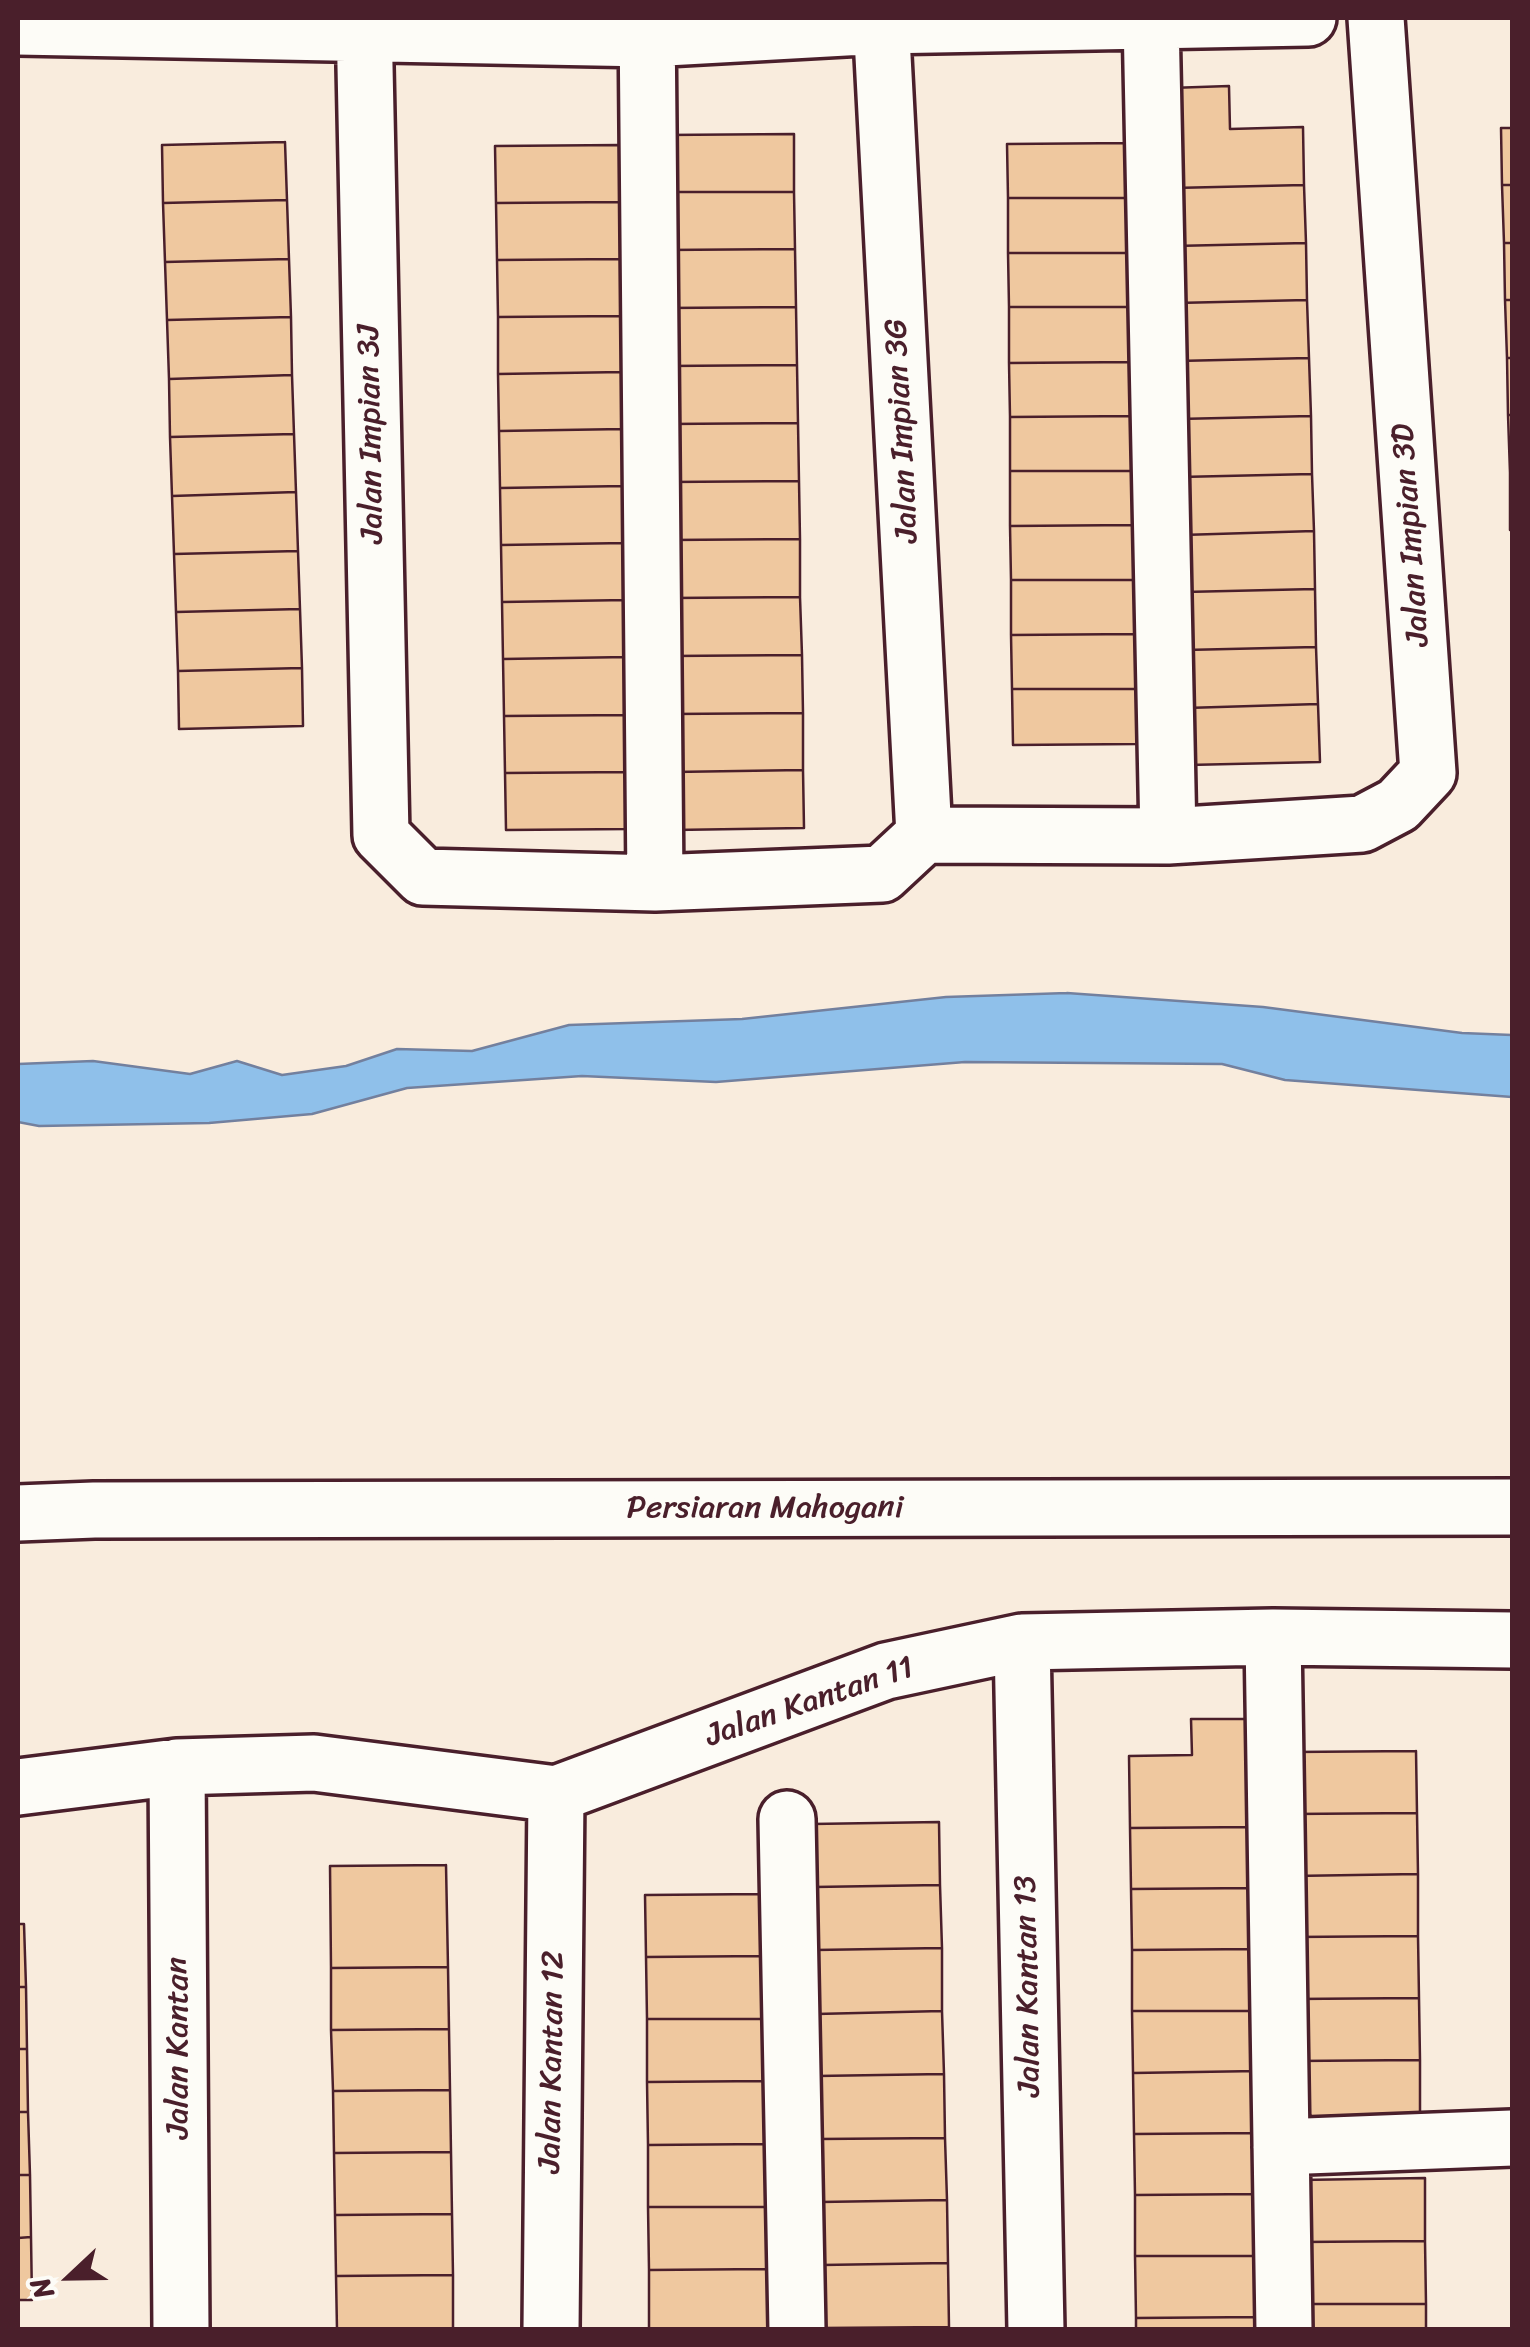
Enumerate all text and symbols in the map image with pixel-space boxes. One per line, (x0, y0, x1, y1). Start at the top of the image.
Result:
street label: Jalan Impian 3G (878, 318, 928, 544)
street label: Jalan Impian 3J (351, 324, 393, 544)
street label: Jalan Impian 3D (1385, 422, 1439, 648)
street label: Persiaran Mahogani (627, 1490, 903, 1528)
street label: Jalan Kantan 11 (701, 1649, 919, 1757)
street label: Jalan Kantan 13 (1008, 1875, 1050, 2097)
street label: Jalan Kantan 12 (532, 1950, 574, 2174)
street label: Jalan Kantan (160, 1957, 198, 2139)
north arrow (20, 2227, 120, 2327)
text: N (15, 2270, 68, 2307)

